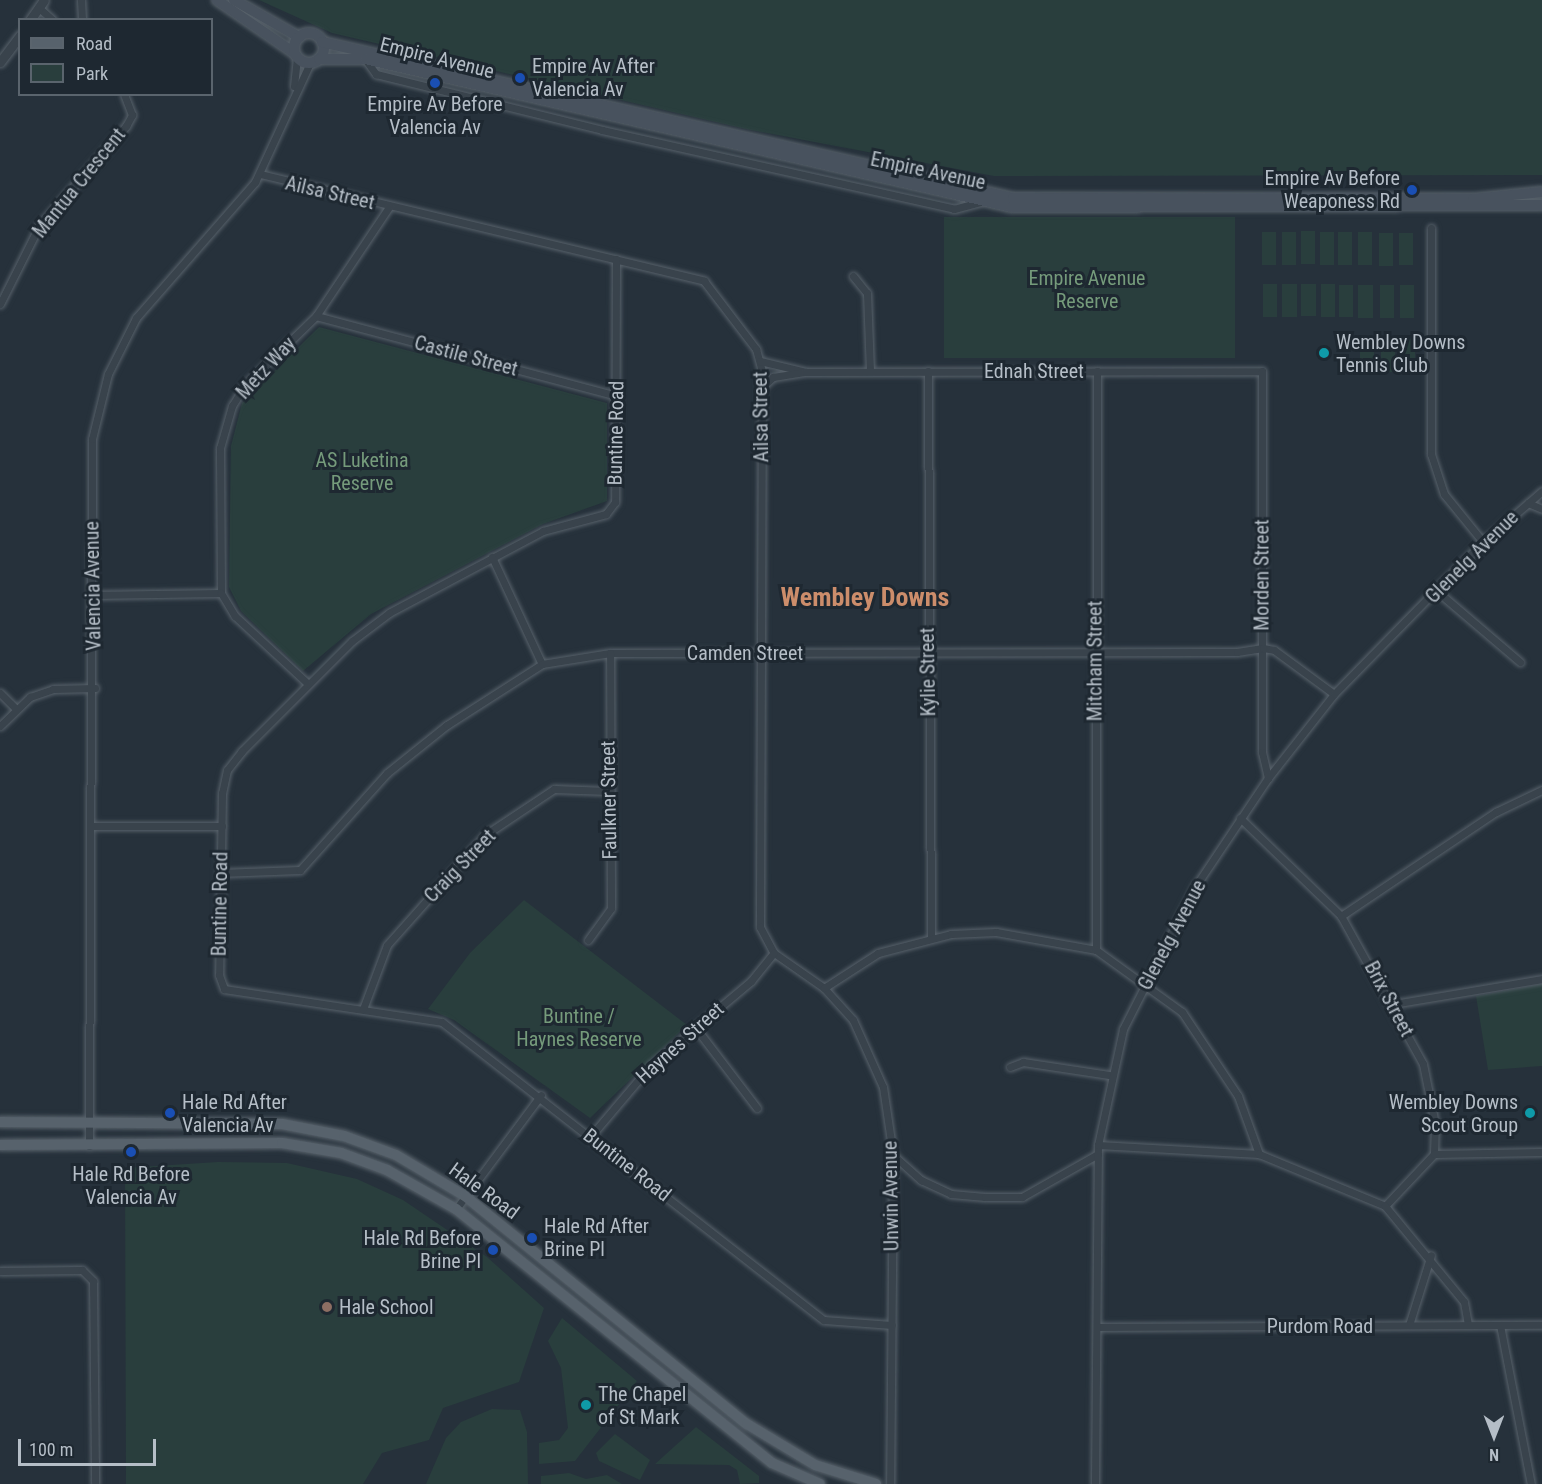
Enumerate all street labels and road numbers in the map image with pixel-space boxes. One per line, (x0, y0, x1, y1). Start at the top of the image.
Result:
street label: Empire Avenue (377, 32, 497, 84)
street label: Mantua Crescent (27, 123, 131, 243)
street label: Empire Avenue (868, 147, 988, 195)
street label: Ailsa Street (283, 171, 377, 215)
street label: Castile Street (412, 331, 520, 381)
street label: Metz Way (231, 332, 301, 404)
street label: Ednah Street (984, 359, 1084, 383)
street label: Ailsa Street (748, 371, 774, 463)
street label: Buntine Road (603, 381, 629, 485)
street label: Glenelg Avenue (1421, 506, 1523, 608)
street label: Morden Street (1250, 519, 1274, 631)
street label: Valencia Avenue (80, 521, 106, 651)
street label: Mitcham Street (1083, 601, 1107, 721)
street label: Kylie Street (915, 627, 941, 717)
street label: Camden Street (687, 641, 803, 665)
street label: Faulkner Street (596, 740, 622, 860)
street label: Craig Street (419, 824, 501, 908)
street label: Buntine Road (207, 852, 233, 956)
street label: Glenelg Avenue (1133, 876, 1211, 994)
street label: Brix Street (1359, 957, 1419, 1041)
street label: Haynes Street (631, 997, 729, 1089)
street label: Buntine Road (578, 1123, 676, 1207)
street label: Unwin Avenue (878, 1141, 904, 1251)
street label: Hale Road (444, 1158, 524, 1224)
street label: Purdom Road (1267, 1314, 1373, 1338)

